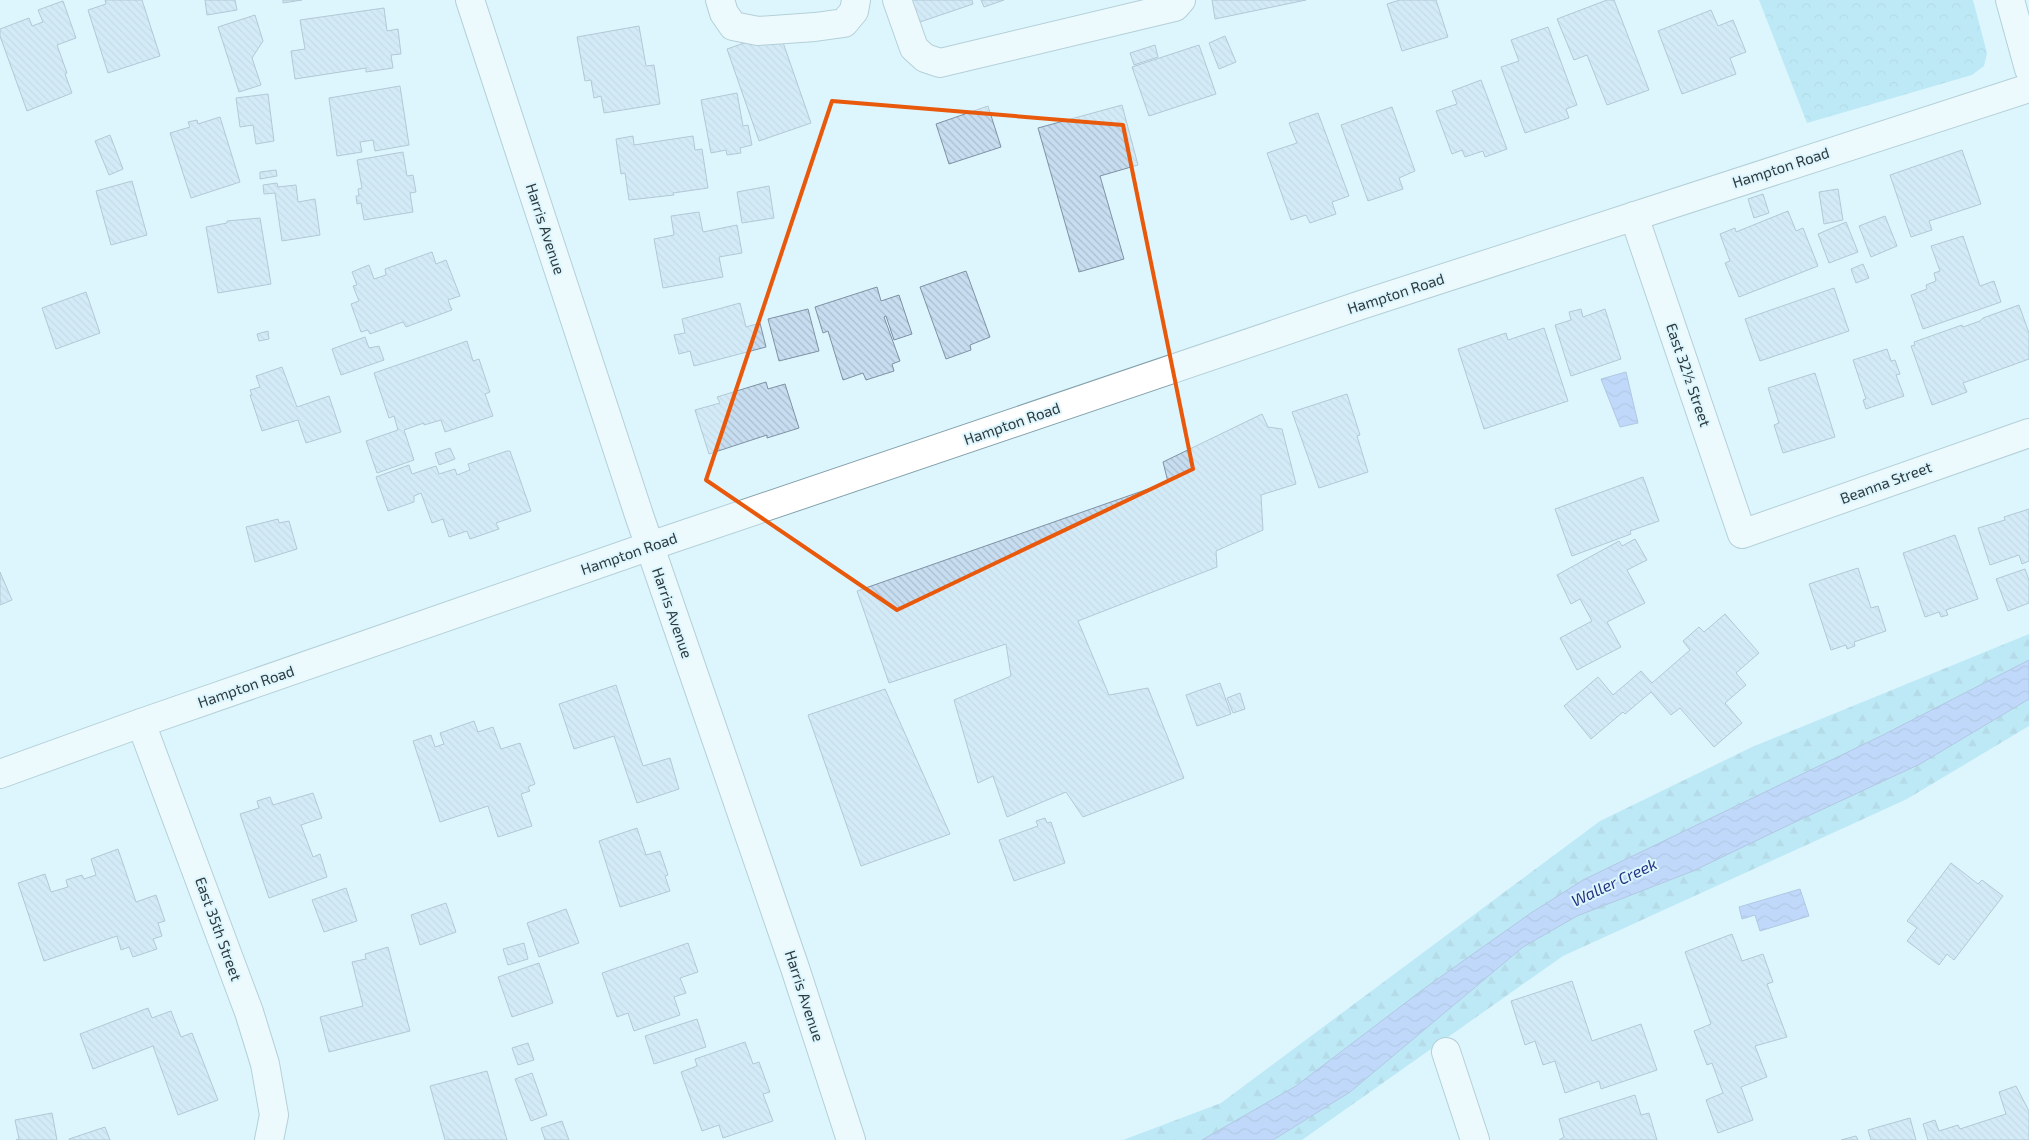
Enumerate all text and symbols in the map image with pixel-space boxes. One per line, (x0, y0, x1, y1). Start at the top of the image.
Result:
street label: Hampton Road (1730, 143, 1831, 191)
street label: Harris Avenue (523, 181, 569, 277)
street label: Hampton Road (1345, 269, 1446, 317)
street label: East 32½ Street (1663, 320, 1715, 429)
street label: Hampton Road (961, 398, 1062, 448)
street label: Beanna Street (1837, 457, 1934, 507)
street label: Hampton Road (578, 528, 679, 578)
street label: Harris Avenue (649, 565, 697, 660)
street label: Hampton Road (195, 661, 296, 711)
water label: Waller Creek (1568, 853, 1660, 910)
street label: East 35th Street (192, 874, 246, 983)
street label: Harris Avenue (782, 948, 828, 1044)

